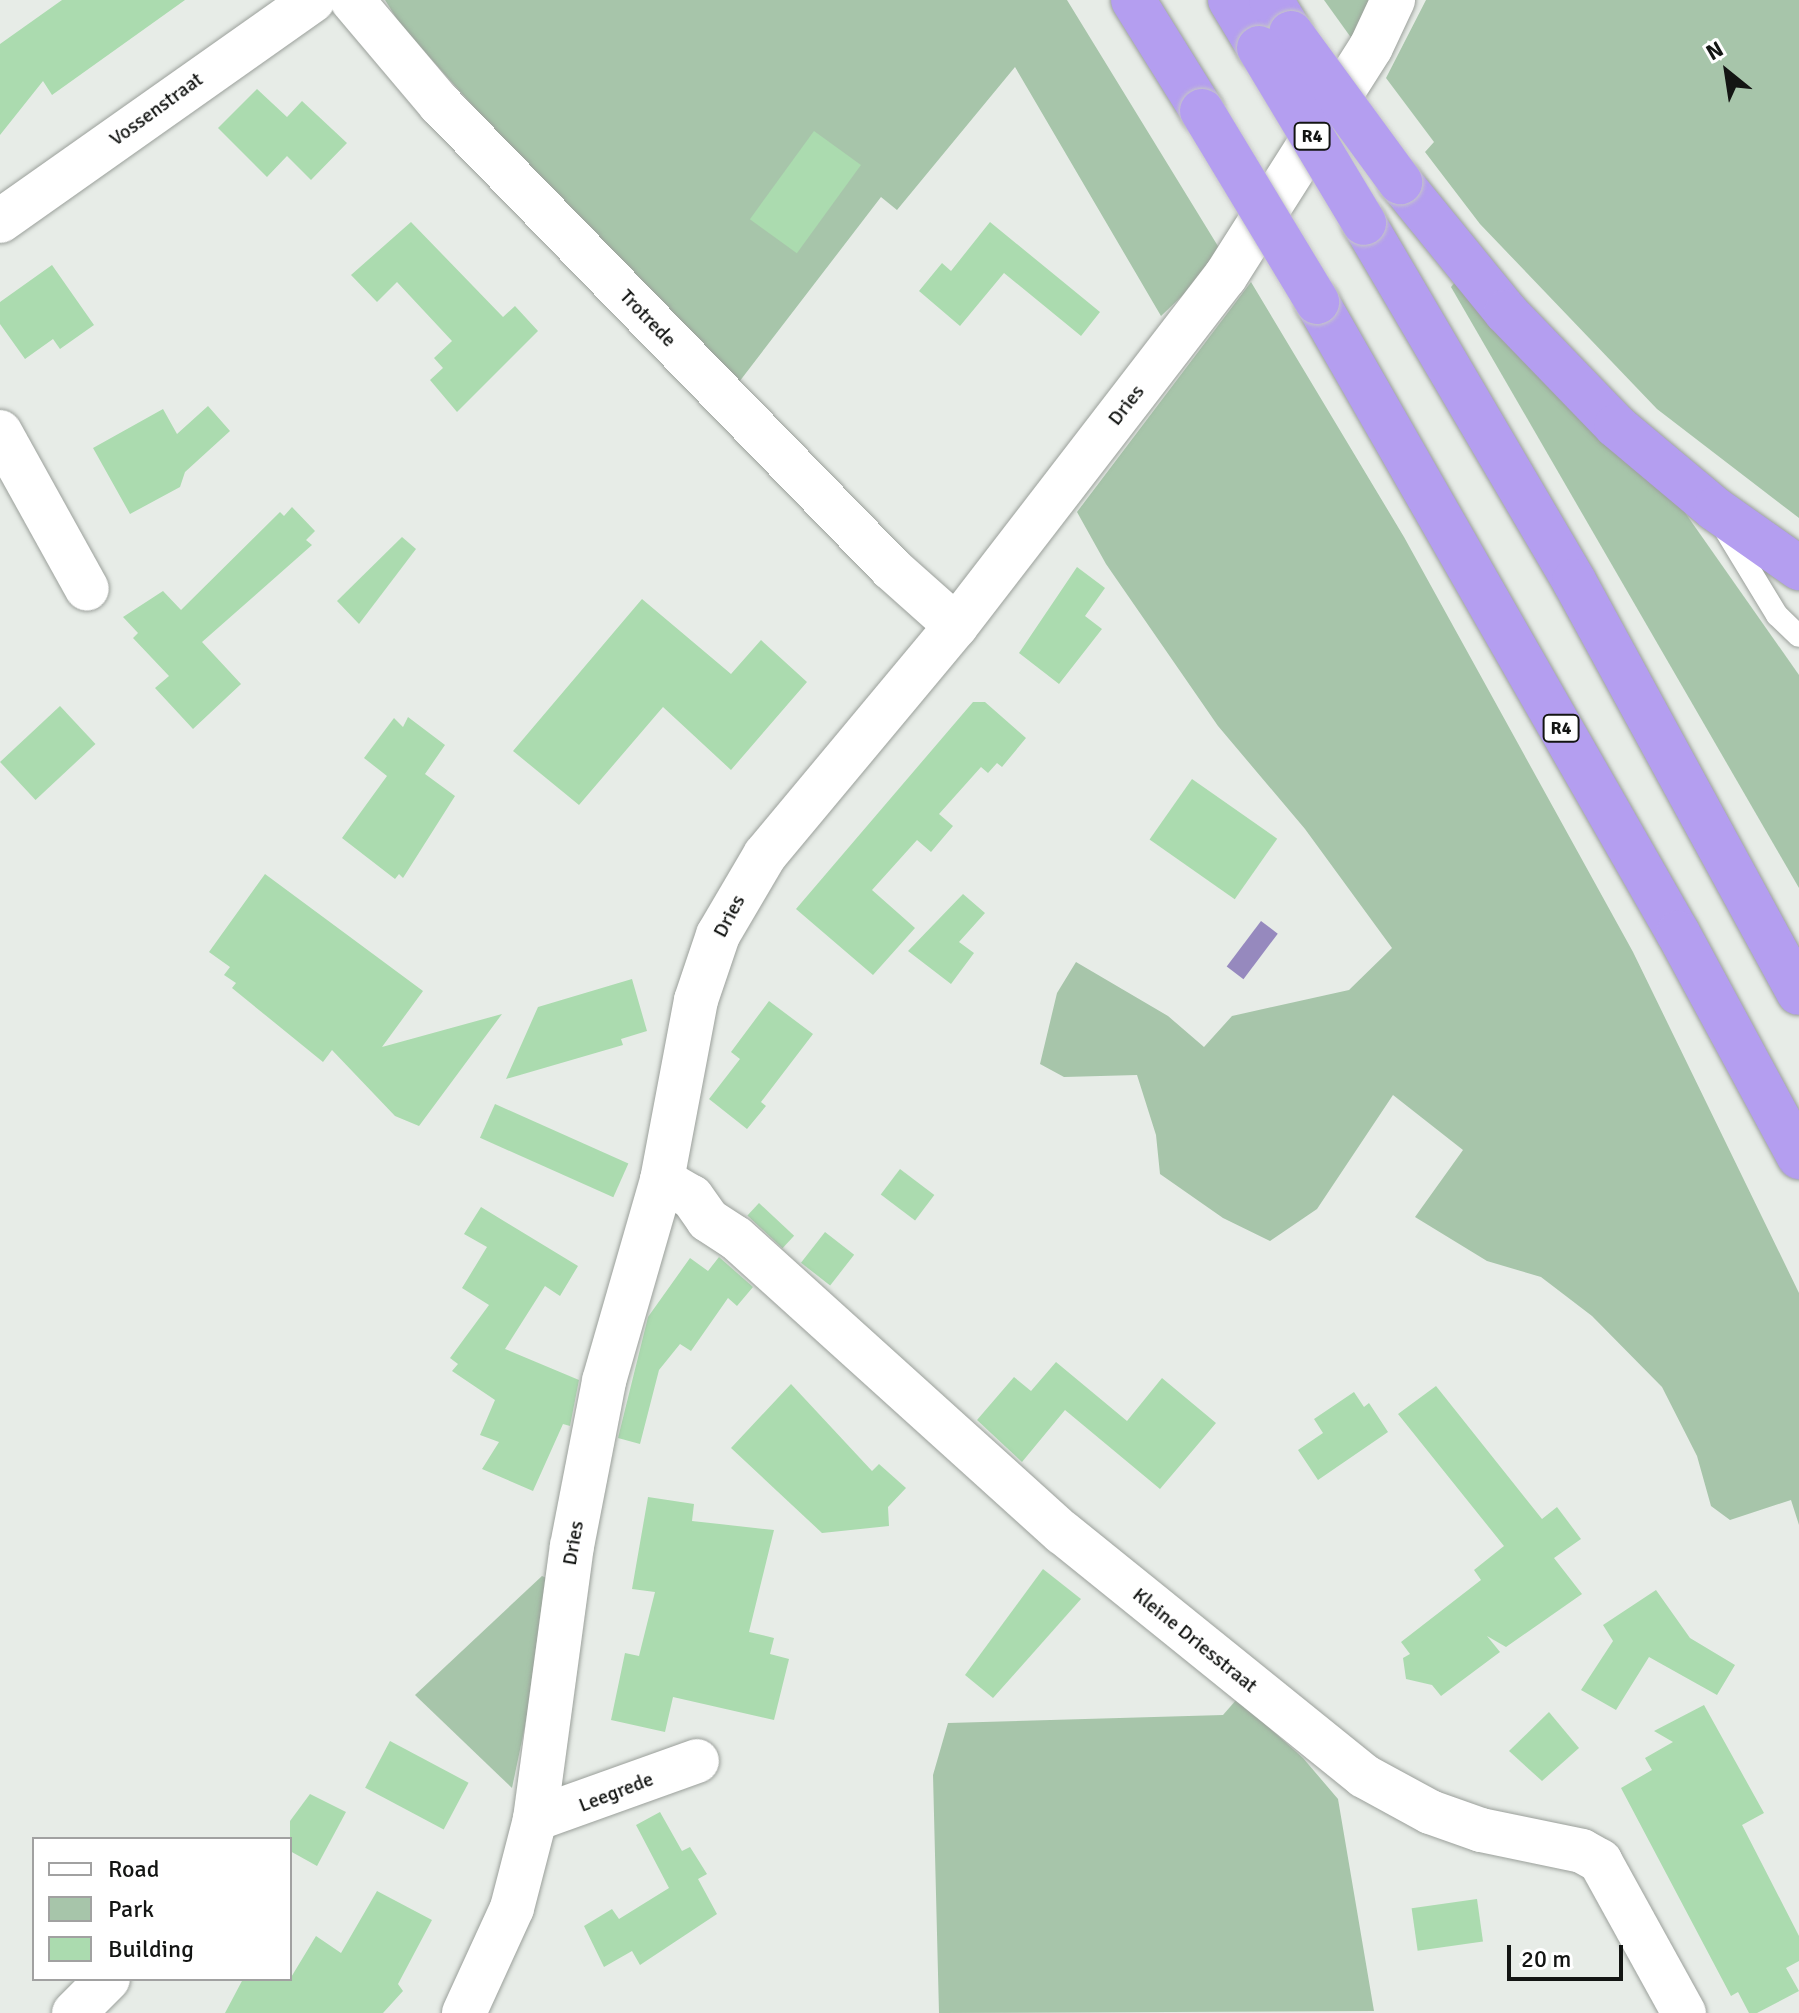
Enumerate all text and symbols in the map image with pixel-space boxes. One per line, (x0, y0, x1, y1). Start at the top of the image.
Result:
north arrow (1687, 32, 1767, 112)
text: N (1701, 35, 1728, 66)
street label: Vossenstraat (105, 67, 207, 151)
road number: R4 (1292, 122, 1332, 150)
street label: Trotrede (615, 284, 681, 352)
street label: Dries (1103, 380, 1149, 430)
road number: R4 (1541, 714, 1581, 742)
street label: Dries (708, 891, 750, 941)
street label: Dries (557, 1519, 589, 1567)
street label: Kleine Driesstraat (1128, 1582, 1262, 1698)
street label: Leegrede (575, 1767, 657, 1817)
legend (32, 1837, 292, 1981)
text: Road (108, 1854, 159, 1884)
text: Park (108, 1894, 154, 1924)
scale bar (1511, 1929, 1627, 1979)
text: Building (108, 1934, 194, 1964)
text: 20 m (1521, 1944, 1571, 1974)

